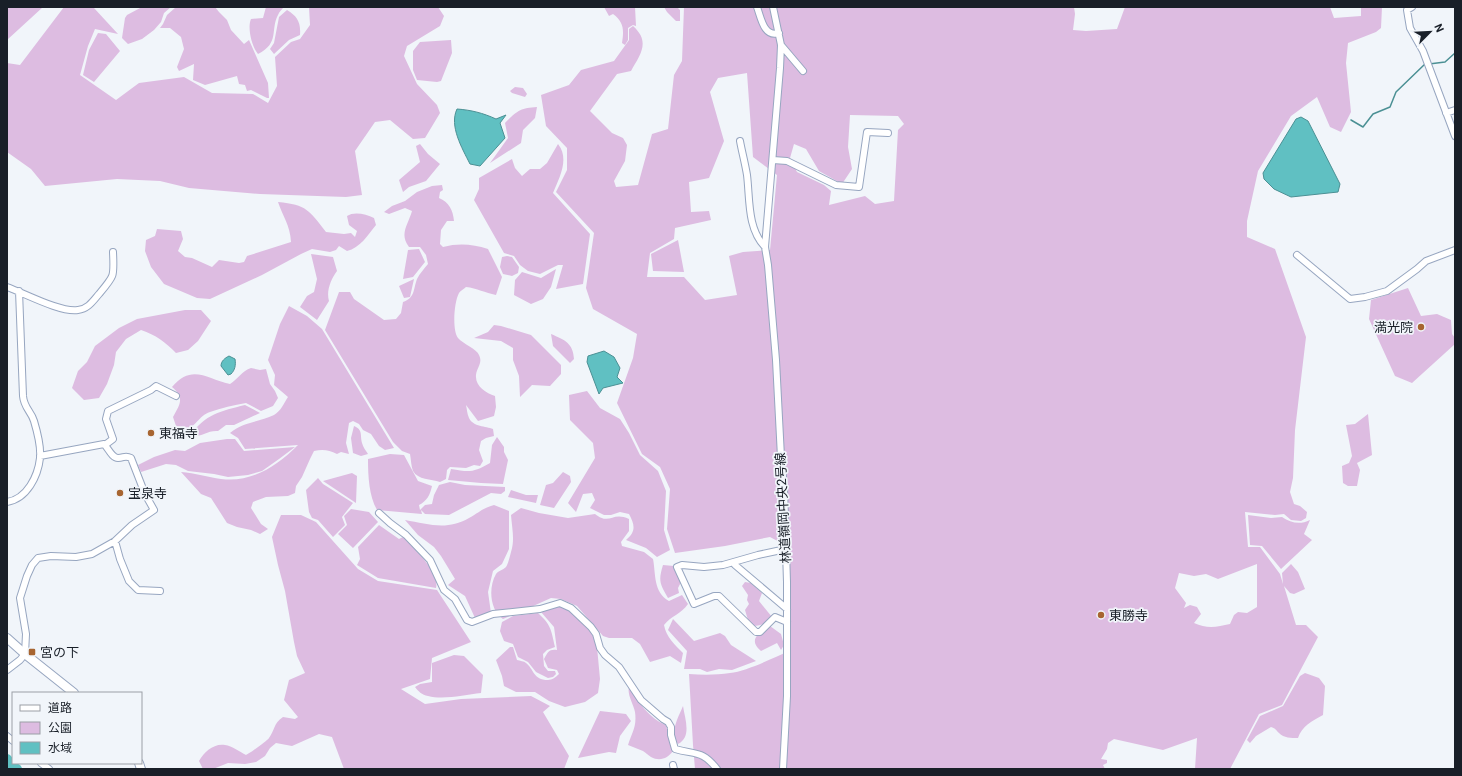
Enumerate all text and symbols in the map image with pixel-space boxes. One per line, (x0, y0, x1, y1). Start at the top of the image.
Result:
north arrow (1410, 12, 1450, 52)
text: N (1431, 22, 1446, 35)
place label: 満光院 (1374, 320, 1413, 335)
marker: 満光院 (1416, 322, 1426, 332)
place label: 東福寺 (159, 426, 198, 441)
marker: 東福寺 (146, 428, 156, 438)
street label: 林道嶺岡中央2号線 (773, 452, 793, 564)
place label: 宝泉寺 (128, 486, 167, 501)
marker: 宝泉寺 (115, 488, 125, 498)
place label: 東勝寺 (1109, 608, 1148, 623)
marker: 東勝寺 (1096, 610, 1106, 620)
place label: 宮の下 (40, 645, 79, 660)
marker: 宮の下 (27, 647, 37, 657)
legend (12, 692, 142, 764)
text: 道路 (48, 701, 72, 715)
text: 公園 (48, 721, 72, 735)
text: 水域 (48, 741, 72, 755)

